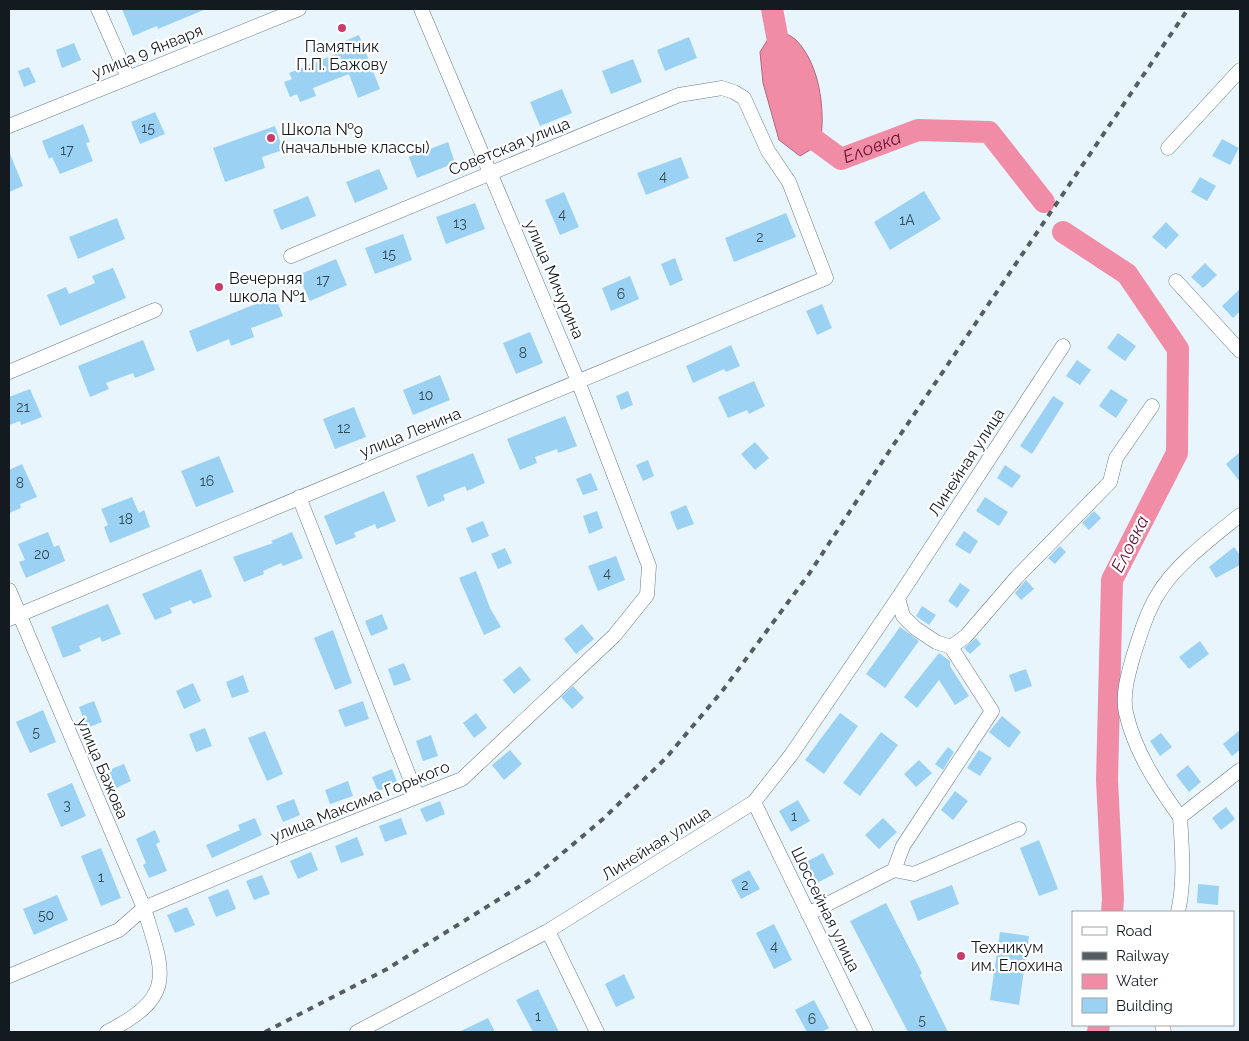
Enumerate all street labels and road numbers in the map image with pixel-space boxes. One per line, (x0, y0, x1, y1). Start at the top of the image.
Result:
street label: улица 9 Января (89, 21, 205, 82)
street label: Советская улица (446, 113, 573, 179)
street label: улица Мичурина (521, 217, 588, 341)
street label: улица Ленина (357, 404, 463, 461)
street label: Линейная улица (925, 405, 1008, 520)
street label: улица Бажова (73, 715, 132, 822)
street label: улица Максима Горького (268, 757, 452, 846)
street label: Линейная улица (598, 802, 714, 884)
street label: Шоссейная улица (787, 844, 864, 975)

